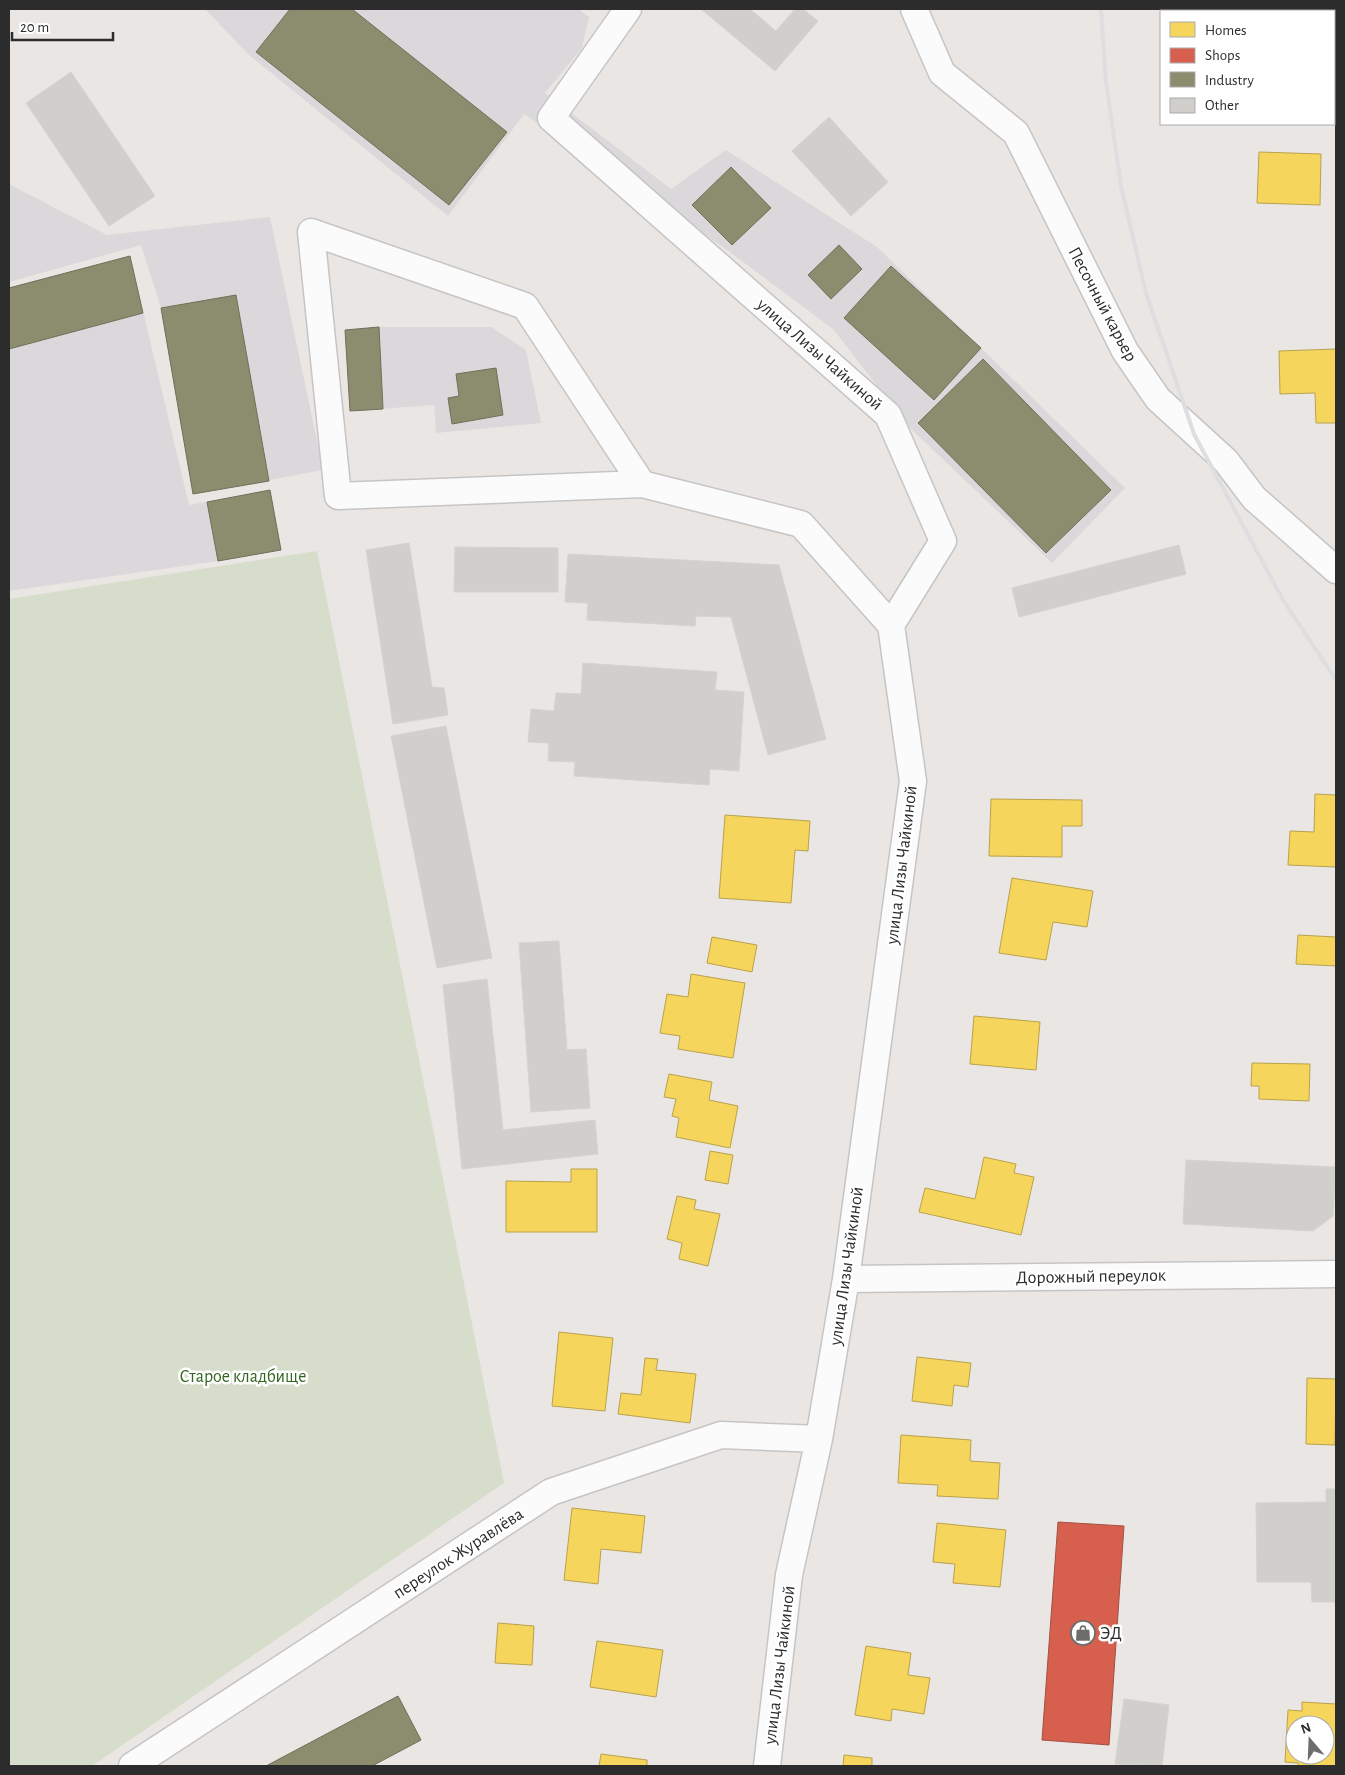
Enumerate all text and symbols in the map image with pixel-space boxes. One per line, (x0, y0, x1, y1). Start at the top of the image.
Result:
scale bar (12, 10, 114, 42)
legend (1160, 10, 1335, 125)
text: 20 m (20, 20, 49, 35)
text: Homes (1205, 23, 1247, 38)
text: Shops (1205, 48, 1240, 63)
text: Industry (1205, 73, 1254, 88)
text: Other (1205, 98, 1239, 113)
street label: Песочный карьер (1064, 244, 1140, 365)
street label: улица Лизы Чайкиной (752, 295, 886, 414)
street label: улица Лизы Чайкиной (883, 785, 921, 947)
street label: улица Лизы Чайкиной (827, 1186, 867, 1348)
street label: Дорожный переулок (1016, 1267, 1167, 1287)
park label: Старое кладбище (180, 1367, 306, 1386)
street label: переулок Журавлёва (390, 1505, 527, 1603)
street label: улица Лизы Чайкиной (761, 1585, 799, 1747)
shop icon: ЭД (1070, 1620, 1096, 1646)
place label: ЭД (1100, 1625, 1122, 1643)
north arrow (1285, 1715, 1335, 1765)
text: N (1299, 1720, 1313, 1737)

